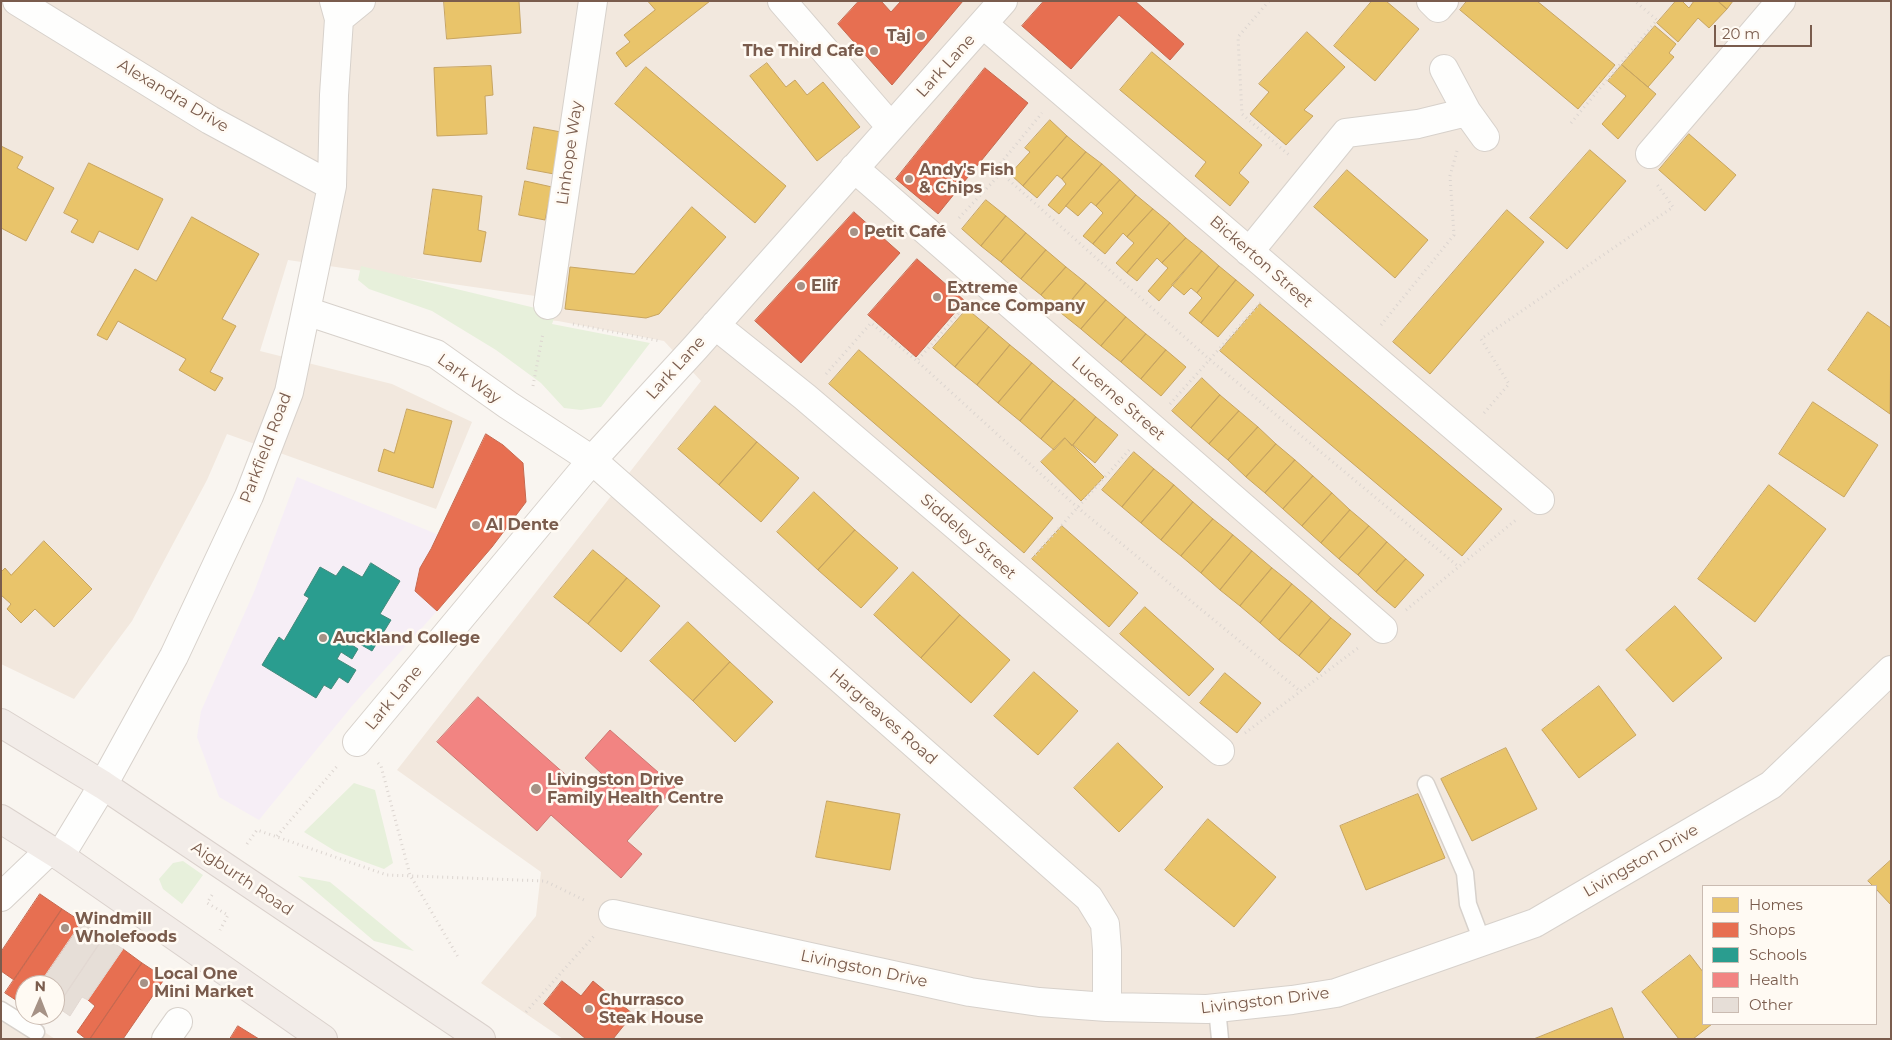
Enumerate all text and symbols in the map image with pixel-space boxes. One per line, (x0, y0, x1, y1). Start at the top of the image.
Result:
scale bar (1717, 15, 1814, 47)
text: 20 m (1722, 24, 1760, 43)
place label: Taj (887, 26, 911, 46)
street label: Lark Lane (913, 30, 979, 102)
marker: Taj (915, 30, 927, 42)
place label: The Third Cafe (743, 41, 864, 61)
marker: The Third Cafe (868, 45, 880, 57)
street label: Alexandra Drive (114, 55, 232, 137)
street label: Linhope Way (553, 100, 587, 206)
place label: Andy's Fish & Chips (919, 160, 1014, 198)
marker: Andy's Fish & Chips (903, 173, 915, 185)
street label: Bickerton Street (1205, 212, 1317, 312)
place label: Petit Café (864, 222, 946, 242)
marker: Petit Café (848, 226, 860, 238)
place label: Elif (811, 276, 838, 296)
place label: Extreme Dance Company (947, 278, 1085, 316)
marker: Elif (795, 280, 807, 292)
marker: Extreme Dance Company (931, 291, 943, 303)
street label: Lark Lane (643, 332, 709, 404)
street label: Lark Way (433, 350, 505, 408)
street label: Lucerne Street (1067, 353, 1169, 445)
street label: Parkfield Road (236, 390, 296, 506)
street label: Siddeley Street (916, 490, 1020, 584)
place label: Al Dente (486, 515, 559, 535)
marker: Al Dente (470, 519, 482, 531)
place label: Auckland College (333, 628, 480, 648)
marker: Auckland College (317, 632, 329, 644)
street label: Lark Lane (361, 662, 427, 734)
street label: Hargreaves Road (825, 665, 941, 769)
place label: Livingston Drive Family Health Centre (547, 770, 724, 808)
marker: Livingston Drive Family Health Centre (529, 782, 543, 796)
street label: Livingston Drive (1580, 820, 1702, 902)
street label: Aigburth Road (188, 838, 296, 920)
legend (1702, 885, 1877, 1025)
text: Homes (1749, 895, 1803, 914)
place label: Windmill Wholefoods (75, 909, 177, 947)
text: Shops (1749, 920, 1795, 939)
marker: Windmill Wholefoods (59, 922, 71, 934)
text: Schools (1749, 945, 1807, 964)
street label: Livingston Drive (799, 946, 929, 992)
place label: Local One Mini Market (154, 964, 254, 1002)
text: Health (1749, 970, 1799, 989)
north arrow (15, 975, 65, 1025)
text: N (34, 977, 46, 995)
marker: Local One Mini Market (138, 977, 150, 989)
street label: Livingston Drive (1200, 984, 1330, 1018)
place label: Churrasco Steak House (599, 990, 704, 1028)
text: Other (1749, 995, 1793, 1014)
marker: Churrasco Steak House (583, 1003, 595, 1015)

